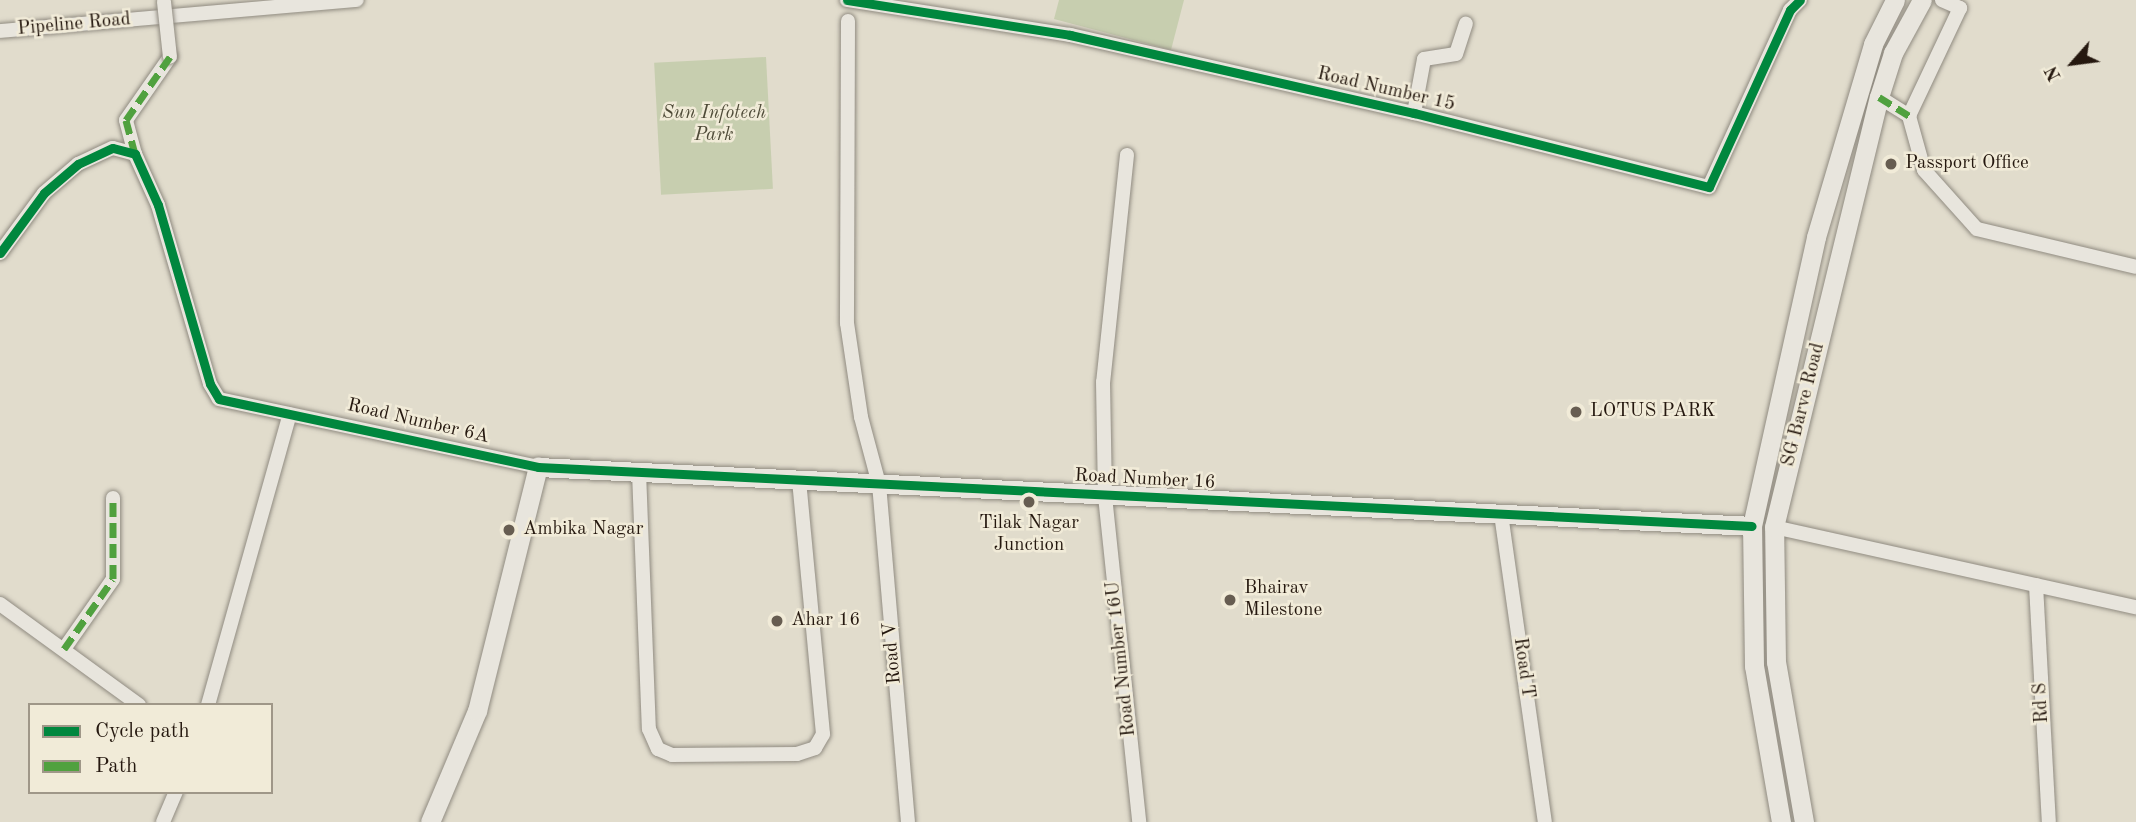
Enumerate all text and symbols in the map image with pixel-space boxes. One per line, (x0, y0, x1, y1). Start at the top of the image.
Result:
street label: Pipeline Road (16, 9, 132, 41)
north arrow (2038, 28, 2108, 98)
text: N (2042, 62, 2066, 84)
street label: Road Number 15 (1315, 63, 1457, 117)
park label: Sun Infotech Park (662, 103, 766, 147)
place label: Passport Office (1905, 153, 2029, 175)
marker: Passport Office (1883, 156, 1899, 172)
street label: SG Barve Road (1778, 341, 1830, 469)
street label: Road Number 6A (345, 395, 491, 449)
place label: LOTUS PARK (1590, 401, 1716, 423)
marker: LOTUS PARK (1568, 404, 1584, 420)
street label: Road Number 16 (1074, 465, 1216, 495)
marker: Tilak Nagar Junction (1021, 494, 1037, 510)
place label: Tilak Nagar Junction (979, 513, 1079, 557)
place label: Ambika Nagar (523, 519, 643, 541)
marker: Ambika Nagar (501, 522, 517, 538)
place label: Bhairav Milestone (1244, 578, 1322, 622)
street label: Road Number 16U (1103, 580, 1141, 738)
marker: Bhairav Milestone (1222, 592, 1238, 608)
place label: Ahar 16 (791, 610, 860, 632)
marker: Ahar 16 (769, 613, 785, 629)
street label: Road V (879, 621, 907, 685)
street label: Road T (1507, 636, 1539, 700)
street label: Rd S (2030, 682, 2054, 724)
legend (28, 703, 273, 794)
text: Cycle path (95, 721, 190, 742)
text: Path (95, 756, 138, 777)

